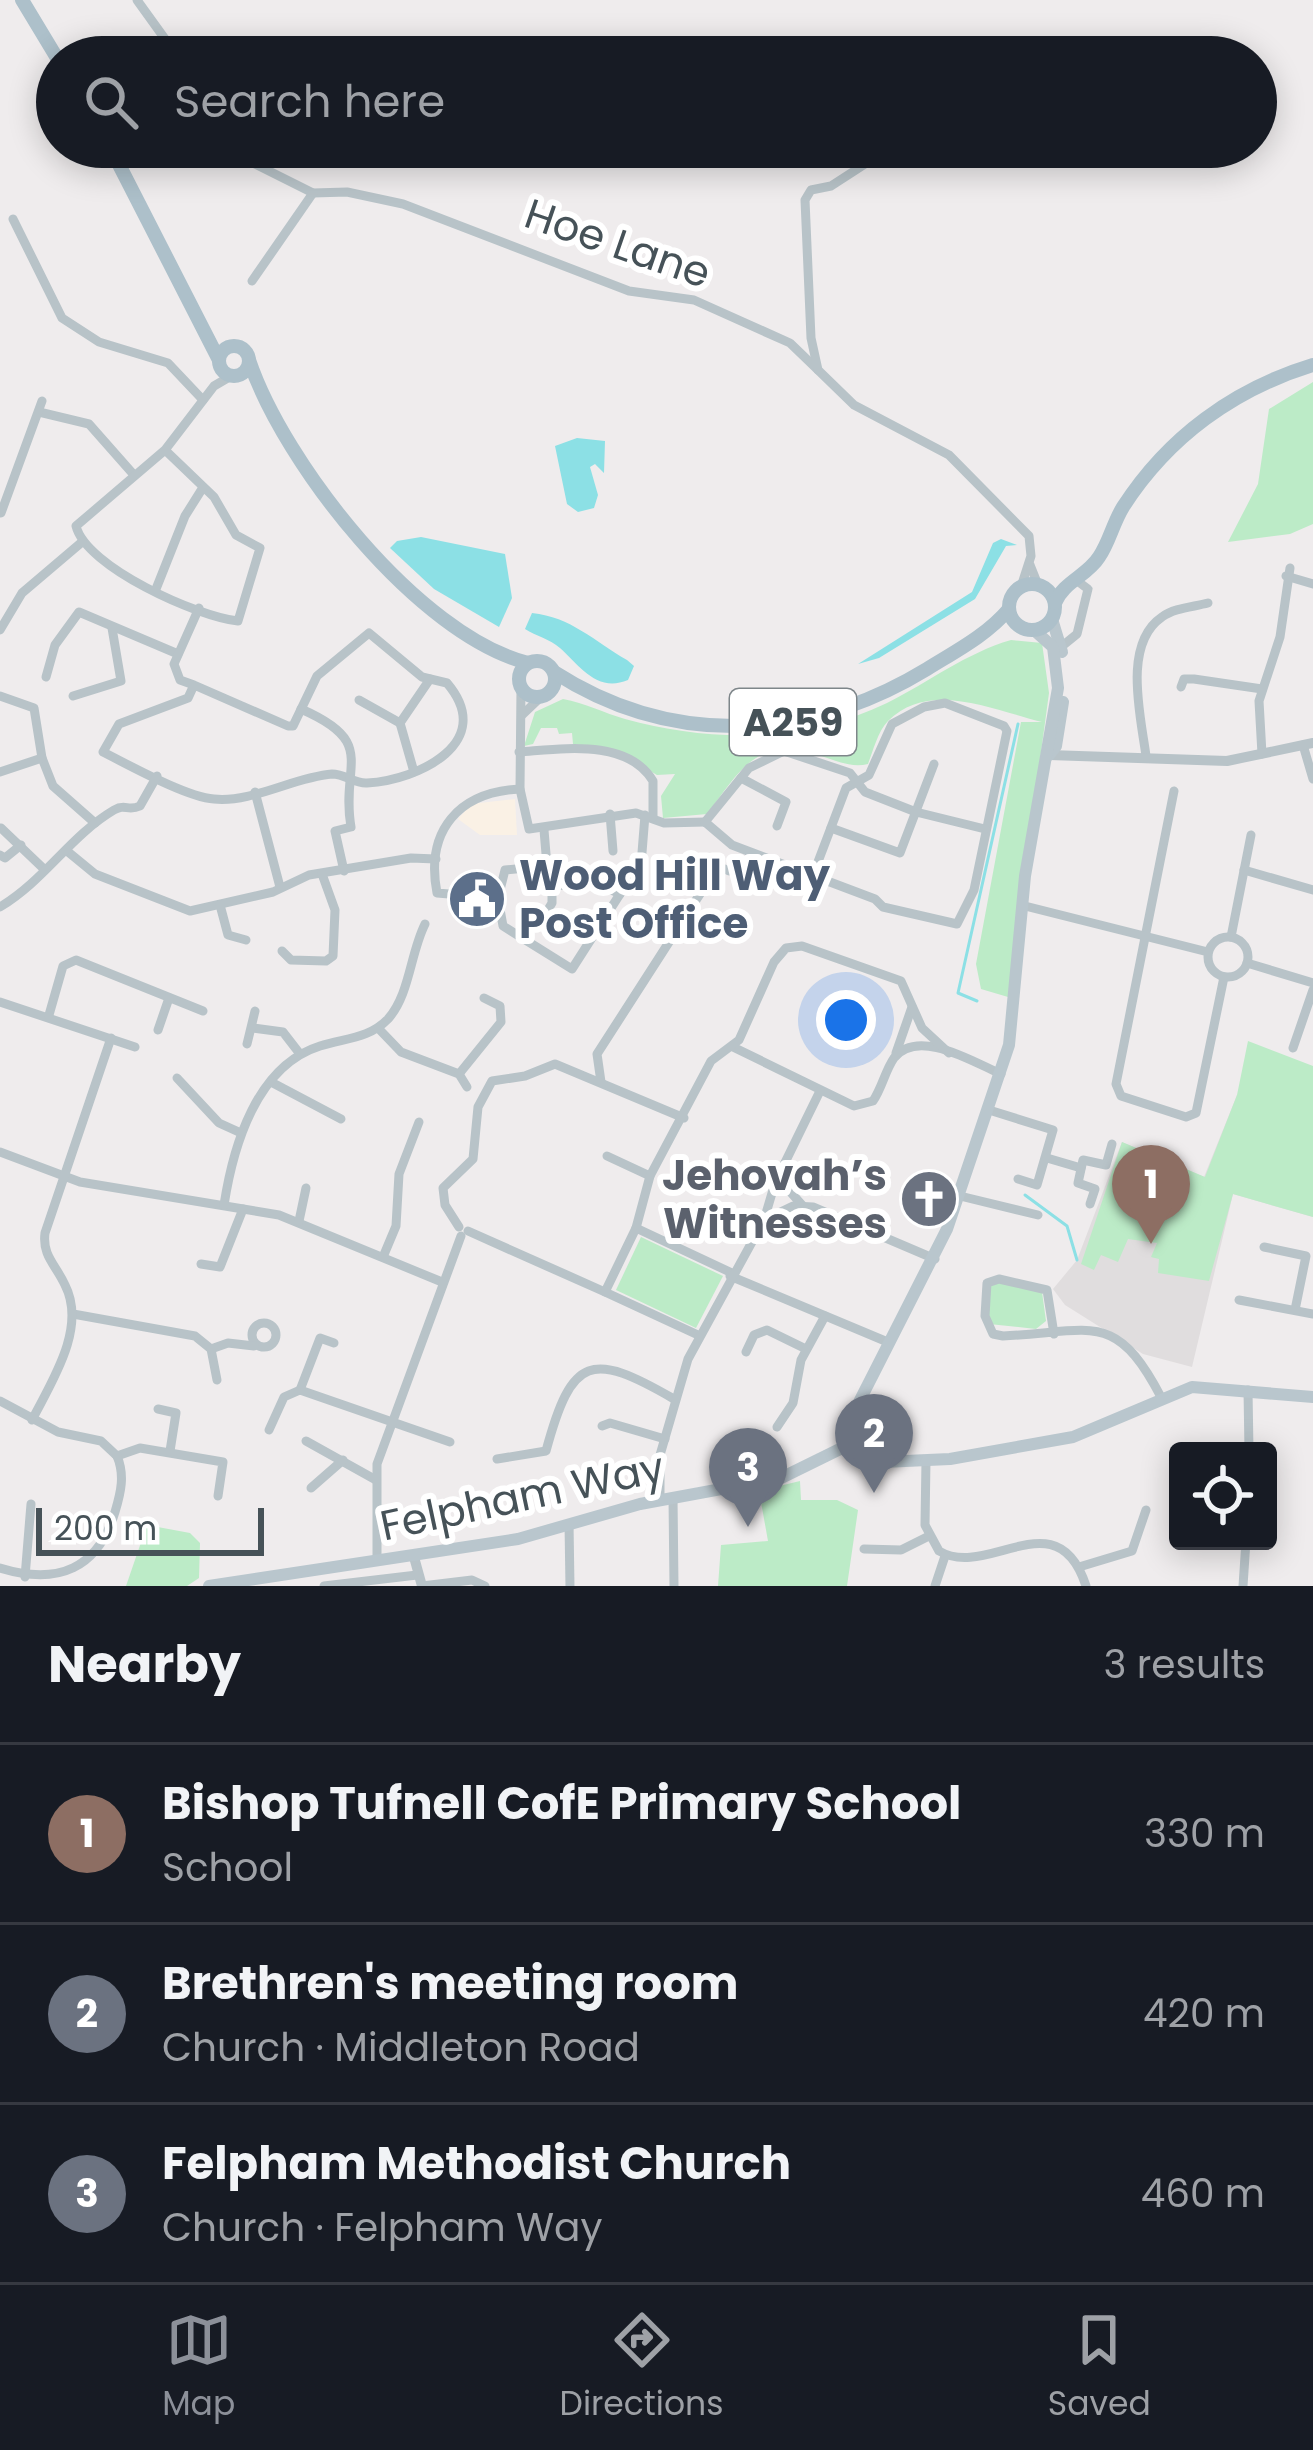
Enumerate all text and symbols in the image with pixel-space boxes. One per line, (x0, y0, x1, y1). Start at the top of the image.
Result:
search box (36, 36, 1277, 168)
icon: search (78, 69, 144, 135)
text: Search here (174, 70, 445, 133)
street label: Hoe Lane (517, 184, 719, 303)
road number: A259 (730, 689, 856, 755)
place label: Wood Hill Way Post Office (519, 846, 831, 953)
public building icon: Wood Hill Way Post Office (446, 868, 508, 930)
your location (816, 990, 876, 1050)
pin: 1 (1112, 1145, 1190, 1244)
place label: Jehovah’s Witnesses (662, 1146, 887, 1253)
church icon: Jehovah’s Witnesses (898, 1168, 960, 1230)
pin: 2 (835, 1394, 913, 1493)
pin: 3 (709, 1428, 787, 1527)
street label: Felpham Way (375, 1438, 670, 1555)
map controls (1169, 1442, 1277, 1550)
button: locate (1169, 1442, 1277, 1550)
scale bar (36, 1502, 264, 1555)
text: 200 m (54, 1505, 157, 1552)
text: Nearby (48, 1628, 241, 1700)
text: 3 results (1103, 1637, 1265, 1692)
text: Bishop Tufnell CofE Primary School (162, 1772, 961, 1835)
text: 1 (80, 1806, 94, 1861)
text: 330 m (1144, 1806, 1265, 1861)
text: School (162, 1840, 293, 1895)
text: Brethren's meeting room (162, 1952, 738, 2015)
text: 2 (76, 1986, 98, 2041)
text: 420 m (1143, 1986, 1265, 2041)
text: Church · Middleton Road (162, 2020, 640, 2075)
text: Felpham Methodist Church (162, 2132, 791, 2195)
text: 3 (75, 2166, 99, 2221)
text: 460 m (1141, 2166, 1265, 2221)
text: Church · Felpham Way (162, 2200, 602, 2255)
tab: Map (162, 2307, 235, 2429)
tab: Directions (560, 2307, 723, 2429)
tab: Saved (1048, 2307, 1151, 2429)

